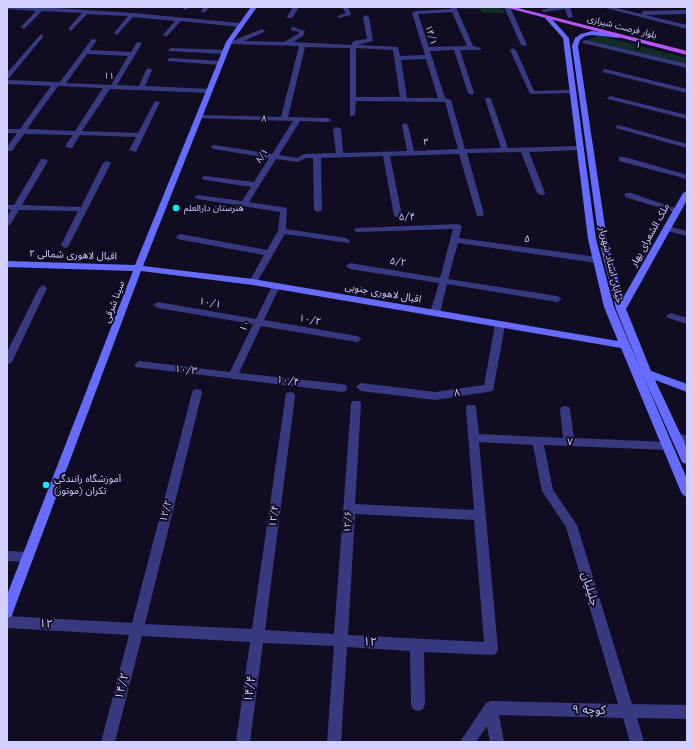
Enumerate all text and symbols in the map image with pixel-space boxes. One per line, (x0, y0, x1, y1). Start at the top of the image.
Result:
street label: بلوار فرصت شیرازی (586, 13, 658, 41)
street label: ۱۴/۱ (423, 24, 439, 46)
street label: ۱ (634, 39, 642, 51)
street label: ۱۱ (104, 70, 114, 82)
street label: ۸ (261, 114, 267, 124)
street label: ۳ (423, 137, 429, 147)
street label: ۸/۱ (253, 147, 271, 165)
street label: ملک الشعرای بهار (628, 201, 672, 269)
marker: هنرستان دارالعلم (171, 203, 181, 213)
place label: هنرستان دارالعلم (184, 203, 244, 213)
street label: ۵/۴ (398, 211, 416, 223)
street label: خیابان استاد شهریار (596, 226, 626, 304)
street label: ۵ (523, 233, 531, 245)
street label: اقبال لاهوری شمالی ۲ (29, 247, 117, 263)
street label: ۵/۲ (389, 255, 407, 269)
street label: سینا شرقی (101, 279, 127, 325)
street label: اقبال لاهوری جنوبی (344, 280, 422, 306)
street label: ۱۰/۱ (198, 295, 222, 311)
street label: ۱۰/۲ (298, 312, 322, 328)
street label: ۱۰ (237, 318, 253, 334)
street label: ۱۰/۳ (174, 363, 198, 377)
street label: ۱۰/۴ (276, 374, 300, 388)
street label: ۸ (453, 387, 461, 399)
street label: ۷ (567, 436, 573, 448)
place label: آموزشگاه رانندگی تکران (موتور) (54, 473, 121, 496)
marker: آموزشگاه رانندگی تکران (موتور) (41, 480, 51, 490)
street label: ۱۲/۲ (157, 499, 175, 523)
street label: ۱۲/۴ (267, 504, 281, 528)
street label: ۱۲/۶ (341, 510, 355, 534)
street label: جلیلیان (578, 570, 602, 608)
street label: ۱۲ (39, 616, 53, 632)
street label: ۱۲ (363, 634, 377, 650)
street label: ۱۴/۲ (112, 671, 132, 701)
street label: ۱۴/۴ (241, 675, 259, 703)
street label: کوچه ۹ (572, 703, 606, 717)

